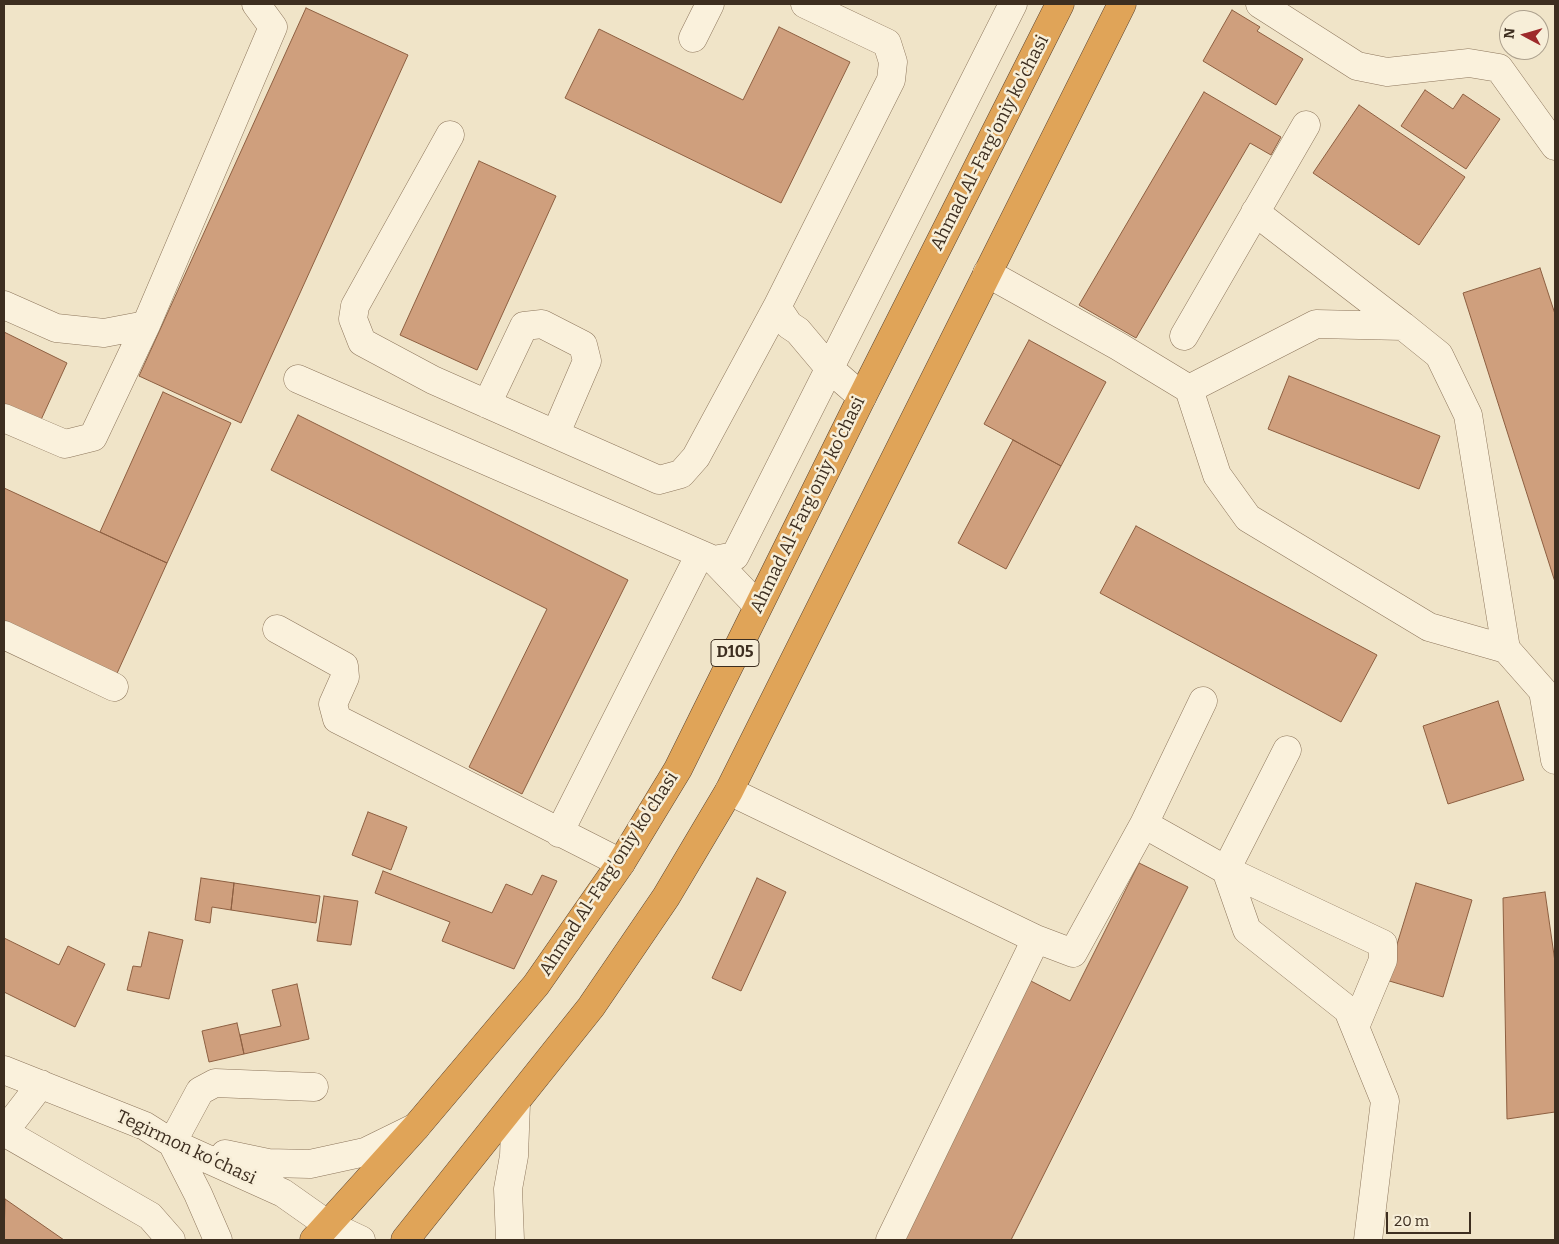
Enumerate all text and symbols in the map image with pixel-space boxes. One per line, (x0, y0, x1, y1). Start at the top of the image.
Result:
north arrow (1499, 10, 1549, 60)
text: N (1501, 27, 1519, 40)
street label: Ahmad Al-Farg'oniy ko'chasi (926, 32, 1054, 254)
street label: Ahmad Al-Farg'oniy ko'chasi (746, 393, 870, 617)
road number: D105 (711, 640, 759, 666)
street label: Ahmad Al-Farg'oniy ko'chasi (535, 768, 683, 980)
street label: Tegirmon koʻchasi (113, 1106, 259, 1190)
scale bar (1389, 1202, 1474, 1234)
text: 20 m (1394, 1212, 1429, 1230)

